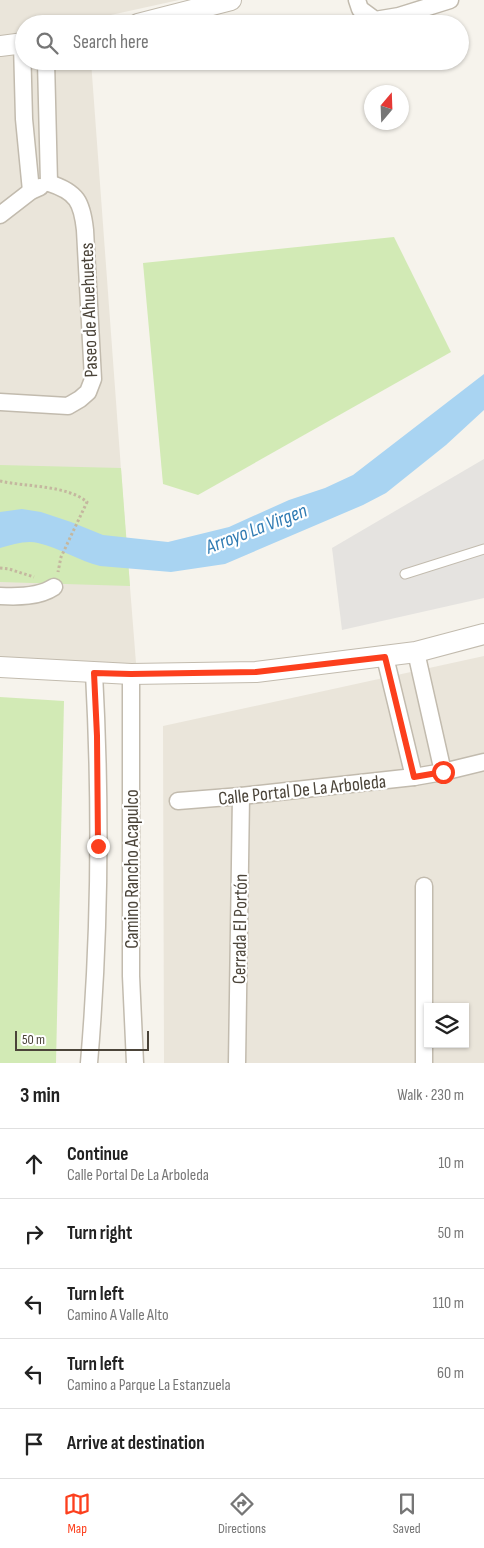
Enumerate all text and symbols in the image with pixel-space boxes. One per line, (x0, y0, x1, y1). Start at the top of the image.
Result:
search box (15, 15, 469, 70)
icon: search (33, 29, 61, 57)
text: Search here (73, 31, 149, 54)
north arrow (364, 85, 409, 130)
street label: Paseo de Ahuehuetes (76, 242, 103, 378)
water label: Arroyo La Virgen (201, 499, 310, 560)
route start (432, 761, 455, 784)
street label: Calle Portal De La Arboleda (217, 770, 387, 811)
street label: Camino Rancho Acapulco (121, 789, 144, 949)
route end (87, 835, 110, 858)
street label: Cerrada El Portón (228, 874, 253, 984)
map controls (424, 1003, 469, 1048)
button: layers (424, 1003, 469, 1048)
scale bar (15, 1028, 149, 1051)
text: 50 m (22, 1031, 45, 1048)
text: 3 min (20, 1083, 60, 1108)
text: Walk · 230 m (397, 1086, 464, 1105)
text: Continue (67, 1143, 128, 1166)
icon: ahead (20, 1150, 48, 1178)
text: 10 m (438, 1154, 464, 1173)
text: Calle Portal De La Arboleda (67, 1166, 209, 1185)
icon: right (20, 1220, 48, 1248)
text: Turn right (67, 1222, 132, 1245)
text: 50 m (438, 1224, 464, 1243)
text: Turn left (67, 1283, 124, 1306)
icon: left (20, 1290, 48, 1318)
text: 110 m (433, 1294, 464, 1313)
text: Camino A Valle Alto (67, 1306, 169, 1325)
text: Turn left (67, 1353, 124, 1376)
icon: left (20, 1360, 48, 1388)
text: 60 m (437, 1364, 464, 1383)
text: Camino a Parque La Estanzuela (67, 1376, 231, 1395)
icon: arrive (20, 1430, 48, 1458)
text: Arrive at destination (67, 1432, 205, 1455)
tab: Map (63, 1490, 91, 1537)
tab: Directions (218, 1490, 266, 1537)
tab: Saved (393, 1490, 421, 1537)

